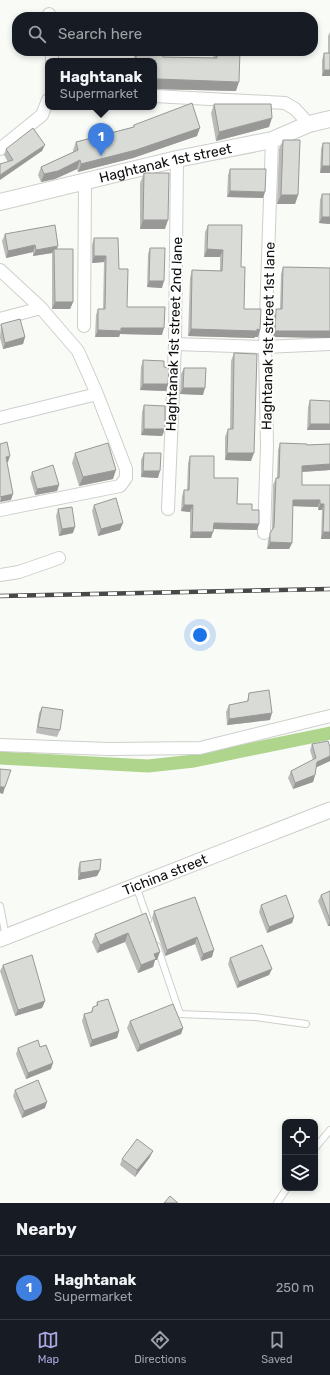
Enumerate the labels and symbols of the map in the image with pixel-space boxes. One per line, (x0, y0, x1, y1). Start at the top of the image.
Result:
pin: 1 (88, 123, 114, 156)
street label: Haghtanak 1st street (97, 140, 234, 187)
street label: Haghtanak 1st street 2nd lane (163, 236, 186, 432)
street label: Haghtanak 1st street 1st lane (258, 242, 279, 430)
your location (190, 625, 210, 645)
street label: Tichina street (120, 851, 210, 899)

